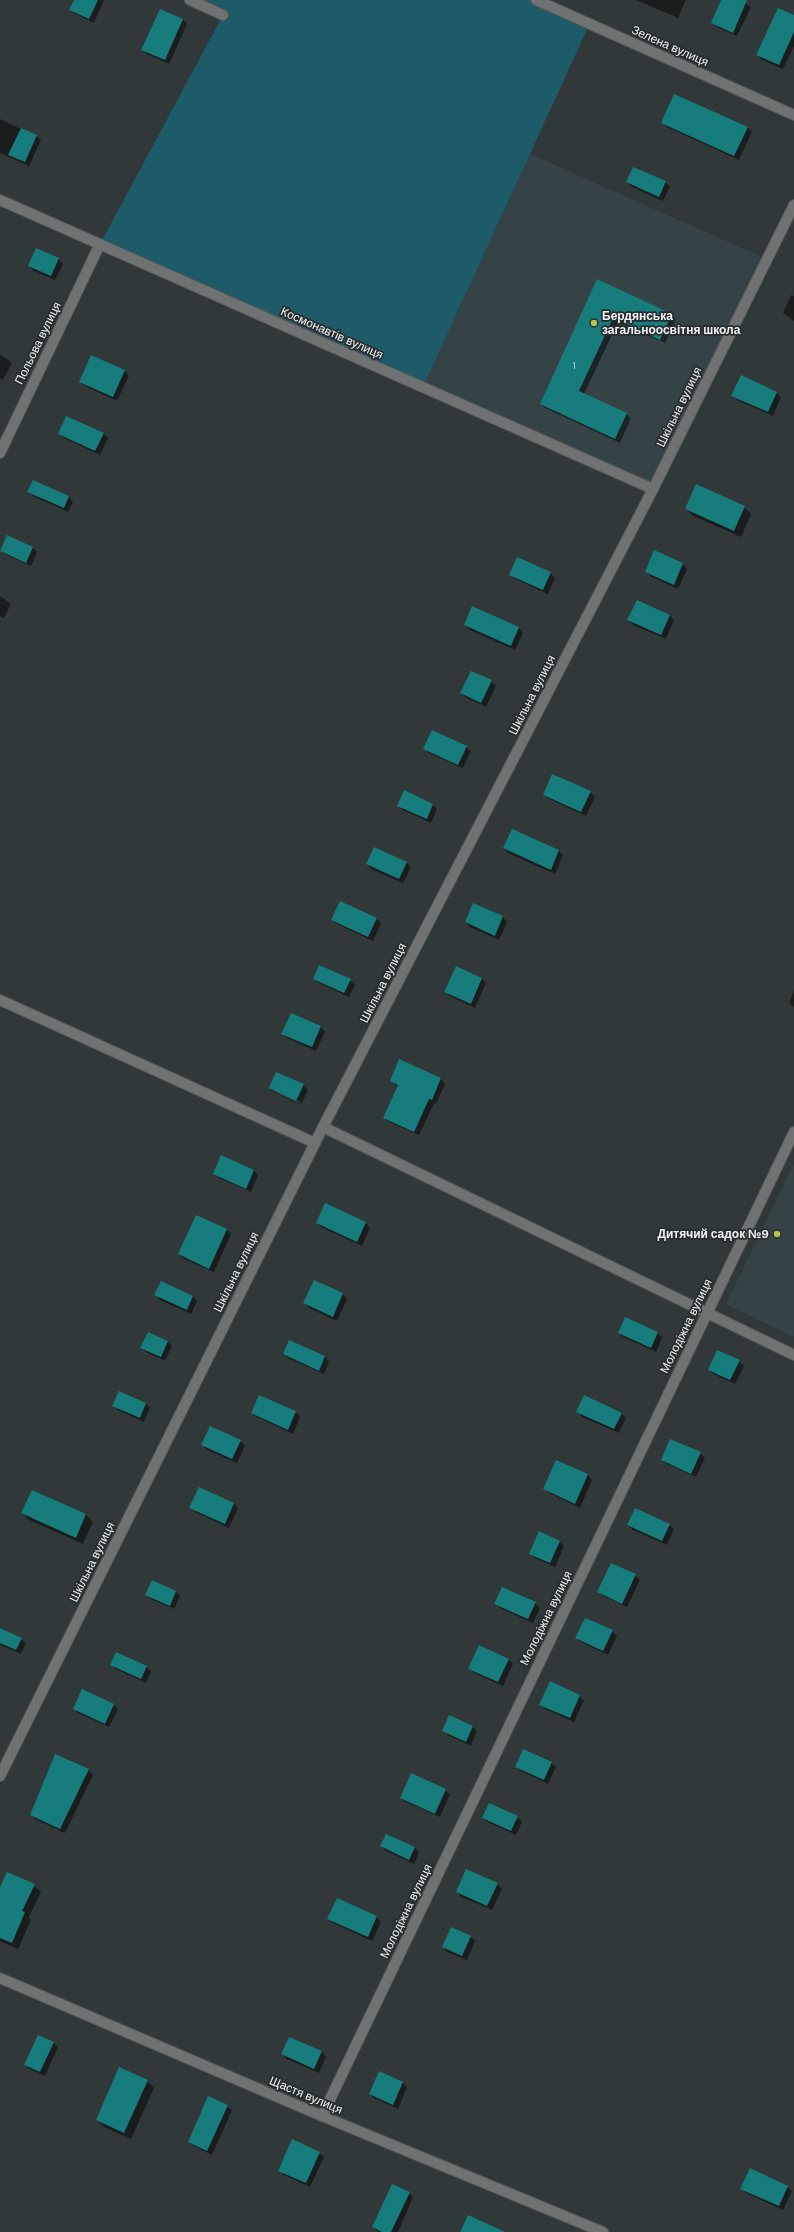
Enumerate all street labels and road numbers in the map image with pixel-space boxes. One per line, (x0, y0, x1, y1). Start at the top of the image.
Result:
street label: Зелена вулиця (629, 22, 711, 70)
street label: Польова вулиця (11, 299, 65, 387)
street label: Космонавтів вулиця (278, 303, 386, 363)
street label: Шкільна вулиця (653, 364, 705, 450)
street label: Шкільна вулиця (505, 652, 559, 738)
street label: Шкільна вулиця (356, 940, 410, 1026)
street label: Шкільна вулиця (210, 1229, 262, 1315)
street label: Молодіжна вулиця (656, 1276, 716, 1376)
street label: Шкільна вулиця (66, 1519, 118, 1605)
street label: Молодіжна вулиця (516, 1568, 576, 1668)
street label: Молодіжна вулиця (376, 1861, 436, 1961)
street label: Щастя вулиця (267, 2072, 345, 2118)

